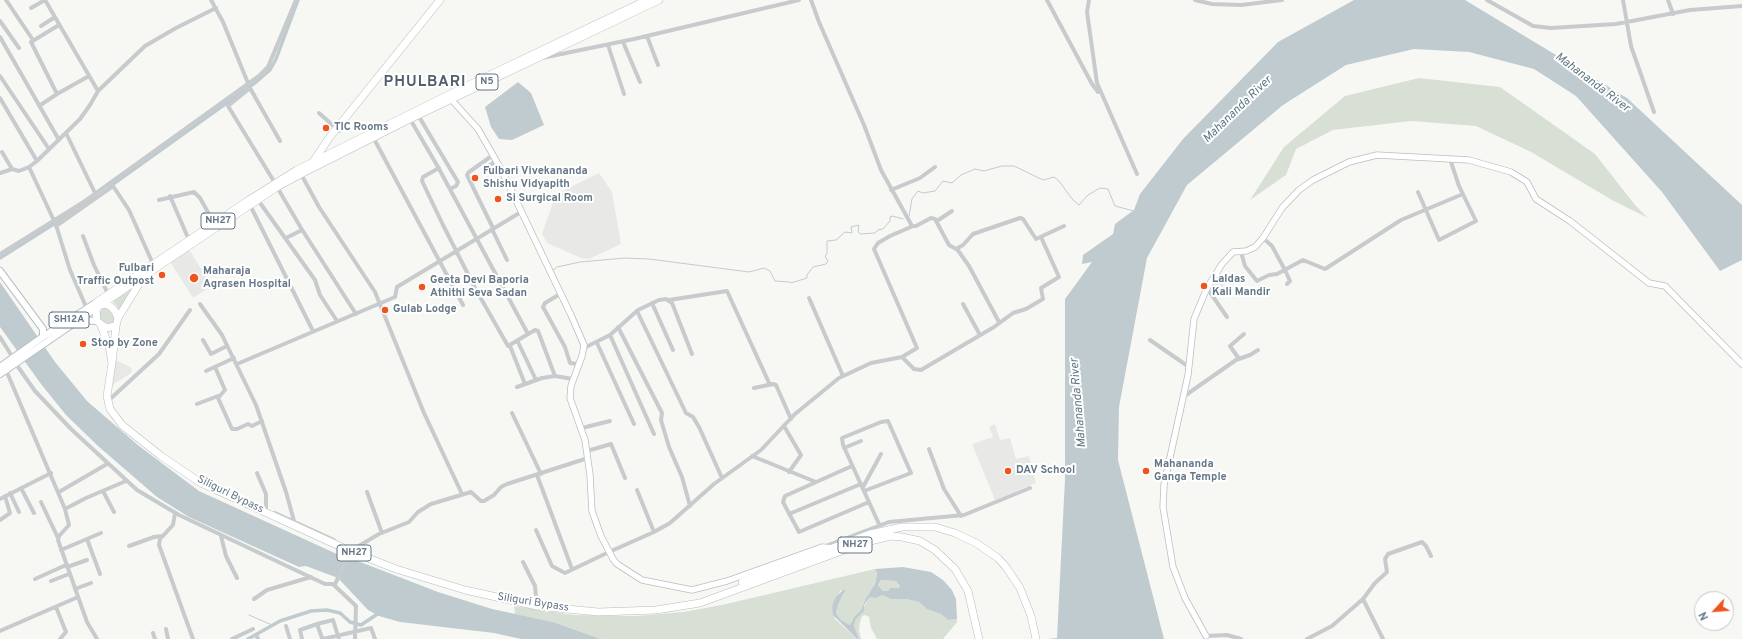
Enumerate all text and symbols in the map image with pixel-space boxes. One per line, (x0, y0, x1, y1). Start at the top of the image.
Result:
water label: Mahananda River (1552, 50, 1632, 116)
district label: PHULBARI (384, 74, 466, 92)
road number: N5 (476, 74, 498, 90)
water label: Mahananda River (1201, 74, 1275, 146)
place label: TIC Rooms (334, 121, 388, 135)
marker: TIC Rooms (321, 123, 331, 133)
place label: Fulbari Vivekananda Shishu Vidyapith (483, 165, 588, 191)
marker: Fulbari Vivekananda Shishu Vidyapith (470, 173, 480, 183)
place label: Si Surgical Room (506, 192, 593, 206)
marker: Si Surgical Room (493, 194, 503, 204)
road number: NH27 (201, 213, 235, 229)
place label: Fulbari Traffic Outpost (77, 262, 154, 288)
place label: Maharaja Agrasen Hospital (203, 265, 291, 291)
marker: Fulbari Traffic Outpost (157, 270, 167, 280)
marker: Maharaja Agrasen Hospital (188, 272, 200, 284)
place label: Laldas Kali Mandir (1212, 273, 1270, 299)
place label: Geeta Devi Baporia Athithi Seva Sadan (430, 274, 529, 300)
marker: Laldas Kali Mandir (1199, 281, 1209, 291)
marker: Geeta Devi Baporia Athithi Seva Sadan (417, 282, 427, 292)
place label: Gulab Lodge (393, 303, 457, 317)
marker: Gulab Lodge (380, 305, 390, 315)
road number: SH12A (49, 312, 89, 328)
place label: Stop by Zone (91, 337, 158, 351)
marker: Stop by Zone (78, 339, 88, 349)
water label: Mahananda River (1068, 358, 1090, 448)
place label: Mahananda Ganga Temple (1154, 458, 1227, 484)
place label: DAV School (1016, 464, 1075, 478)
marker: DAV School (1003, 466, 1013, 476)
marker: Mahananda Ganga Temple (1141, 466, 1151, 476)
street label: Siliguri Bypass (195, 473, 265, 517)
road number: NH27 (838, 537, 872, 553)
road number: NH27 (337, 545, 371, 561)
street label: Siliguri Bypass (496, 591, 570, 615)
north arrow (1694, 591, 1734, 631)
text: N (1696, 609, 1712, 622)

